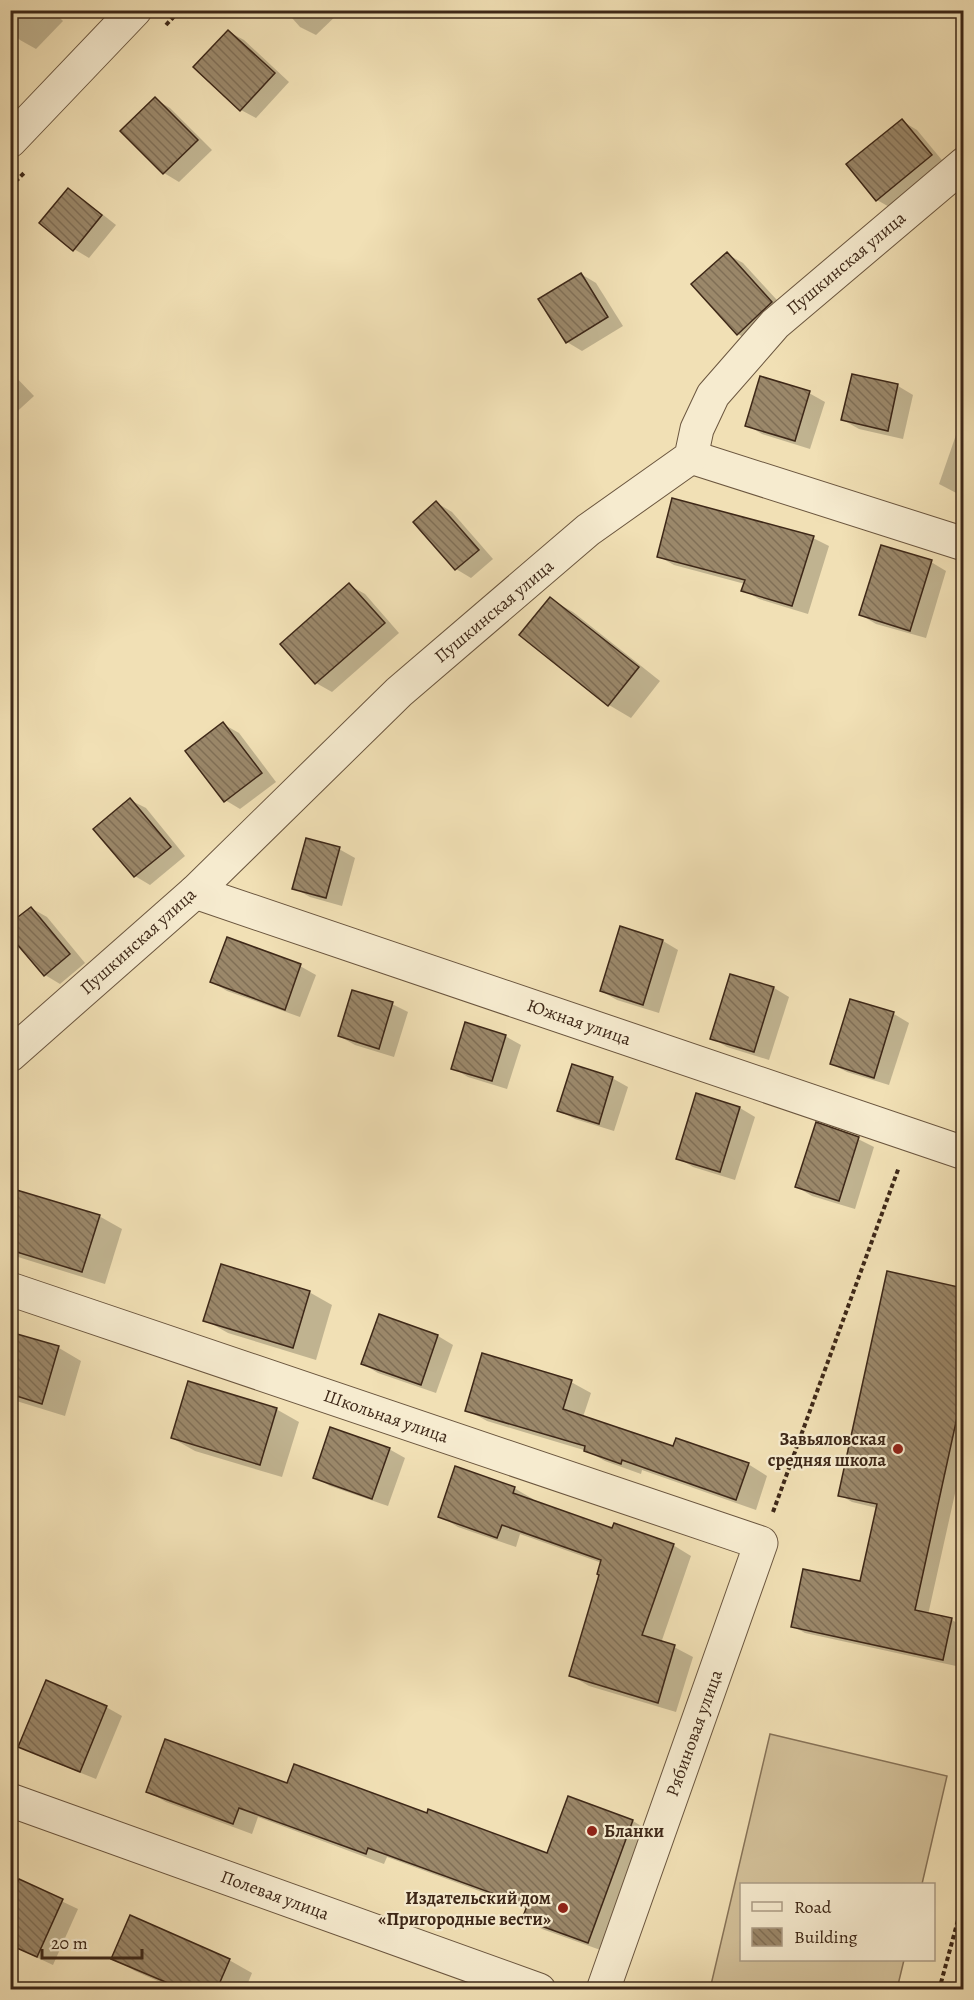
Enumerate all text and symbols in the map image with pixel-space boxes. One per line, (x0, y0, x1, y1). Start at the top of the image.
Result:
street label: Пушкинская улица (781, 206, 911, 320)
street label: Пушкинская улица (429, 554, 559, 668)
street label: Пушкинская улица (75, 882, 202, 1000)
street label: Южная улица (524, 993, 635, 1051)
street label: Школьная улица (320, 1383, 452, 1449)
place label: Завьяловская средняя школа (768, 1427, 886, 1472)
marker: Завьяловская средняя школа (891, 1442, 905, 1456)
street label: Рябиновая улица (660, 1666, 728, 1800)
place label: Бланки (604, 1819, 664, 1843)
marker: Бланки (585, 1824, 599, 1838)
street label: Полевая улица (217, 1864, 333, 1926)
legend (740, 1883, 935, 1961)
place label: Издательский дом «Пригородные вести» (378, 1886, 551, 1931)
text: Road (794, 1895, 832, 1919)
marker: Издательский дом «Пригородные вести» (556, 1901, 570, 1915)
scale bar (42, 1922, 142, 1960)
text: Building (794, 1925, 858, 1949)
text: 20 m (51, 1931, 88, 1955)

